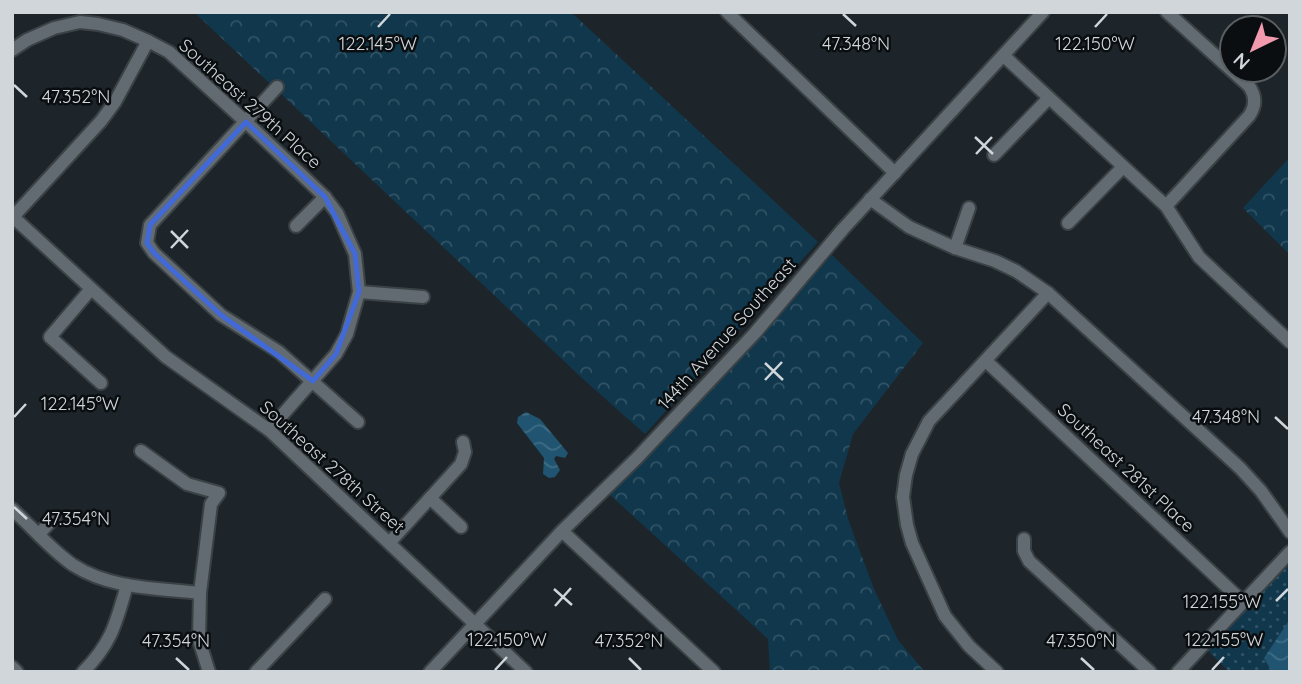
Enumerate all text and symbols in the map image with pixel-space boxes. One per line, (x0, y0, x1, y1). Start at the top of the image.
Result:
north arrow (1218, 14, 1288, 84)
text: 122.145°W (339, 32, 417, 55)
text: 47.348°N (822, 32, 890, 55)
text: 122.150°W (1055, 32, 1135, 55)
street label: Southeast 279th Place (174, 34, 326, 174)
text: N (1228, 48, 1255, 75)
text: 47.352°N (42, 85, 110, 108)
street label: 144th Avenue Southeast (652, 253, 801, 414)
text: 122.145°W (41, 392, 119, 415)
street label: Southeast 278th Street (255, 395, 410, 538)
street label: Southeast 281st Place (1053, 398, 1200, 537)
text: 47.348°N (1192, 405, 1260, 428)
text: 47.354°N (42, 507, 110, 530)
text: 122.155°W (1183, 590, 1261, 613)
text: 122.150°W (467, 628, 547, 651)
text: 122.155°W (1185, 628, 1263, 651)
text: 47.354°N (142, 629, 210, 652)
text: 47.352°N (595, 629, 663, 652)
text: 47.350°N (1046, 629, 1116, 652)

